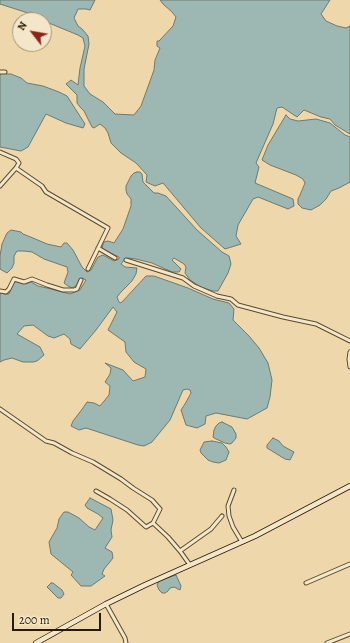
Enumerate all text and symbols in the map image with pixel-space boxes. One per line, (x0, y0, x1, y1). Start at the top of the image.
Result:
north arrow (12, 12, 52, 52)
text: N (14, 19, 31, 33)
scale bar (14, 605, 103, 631)
text: 200 m (19, 612, 50, 628)

